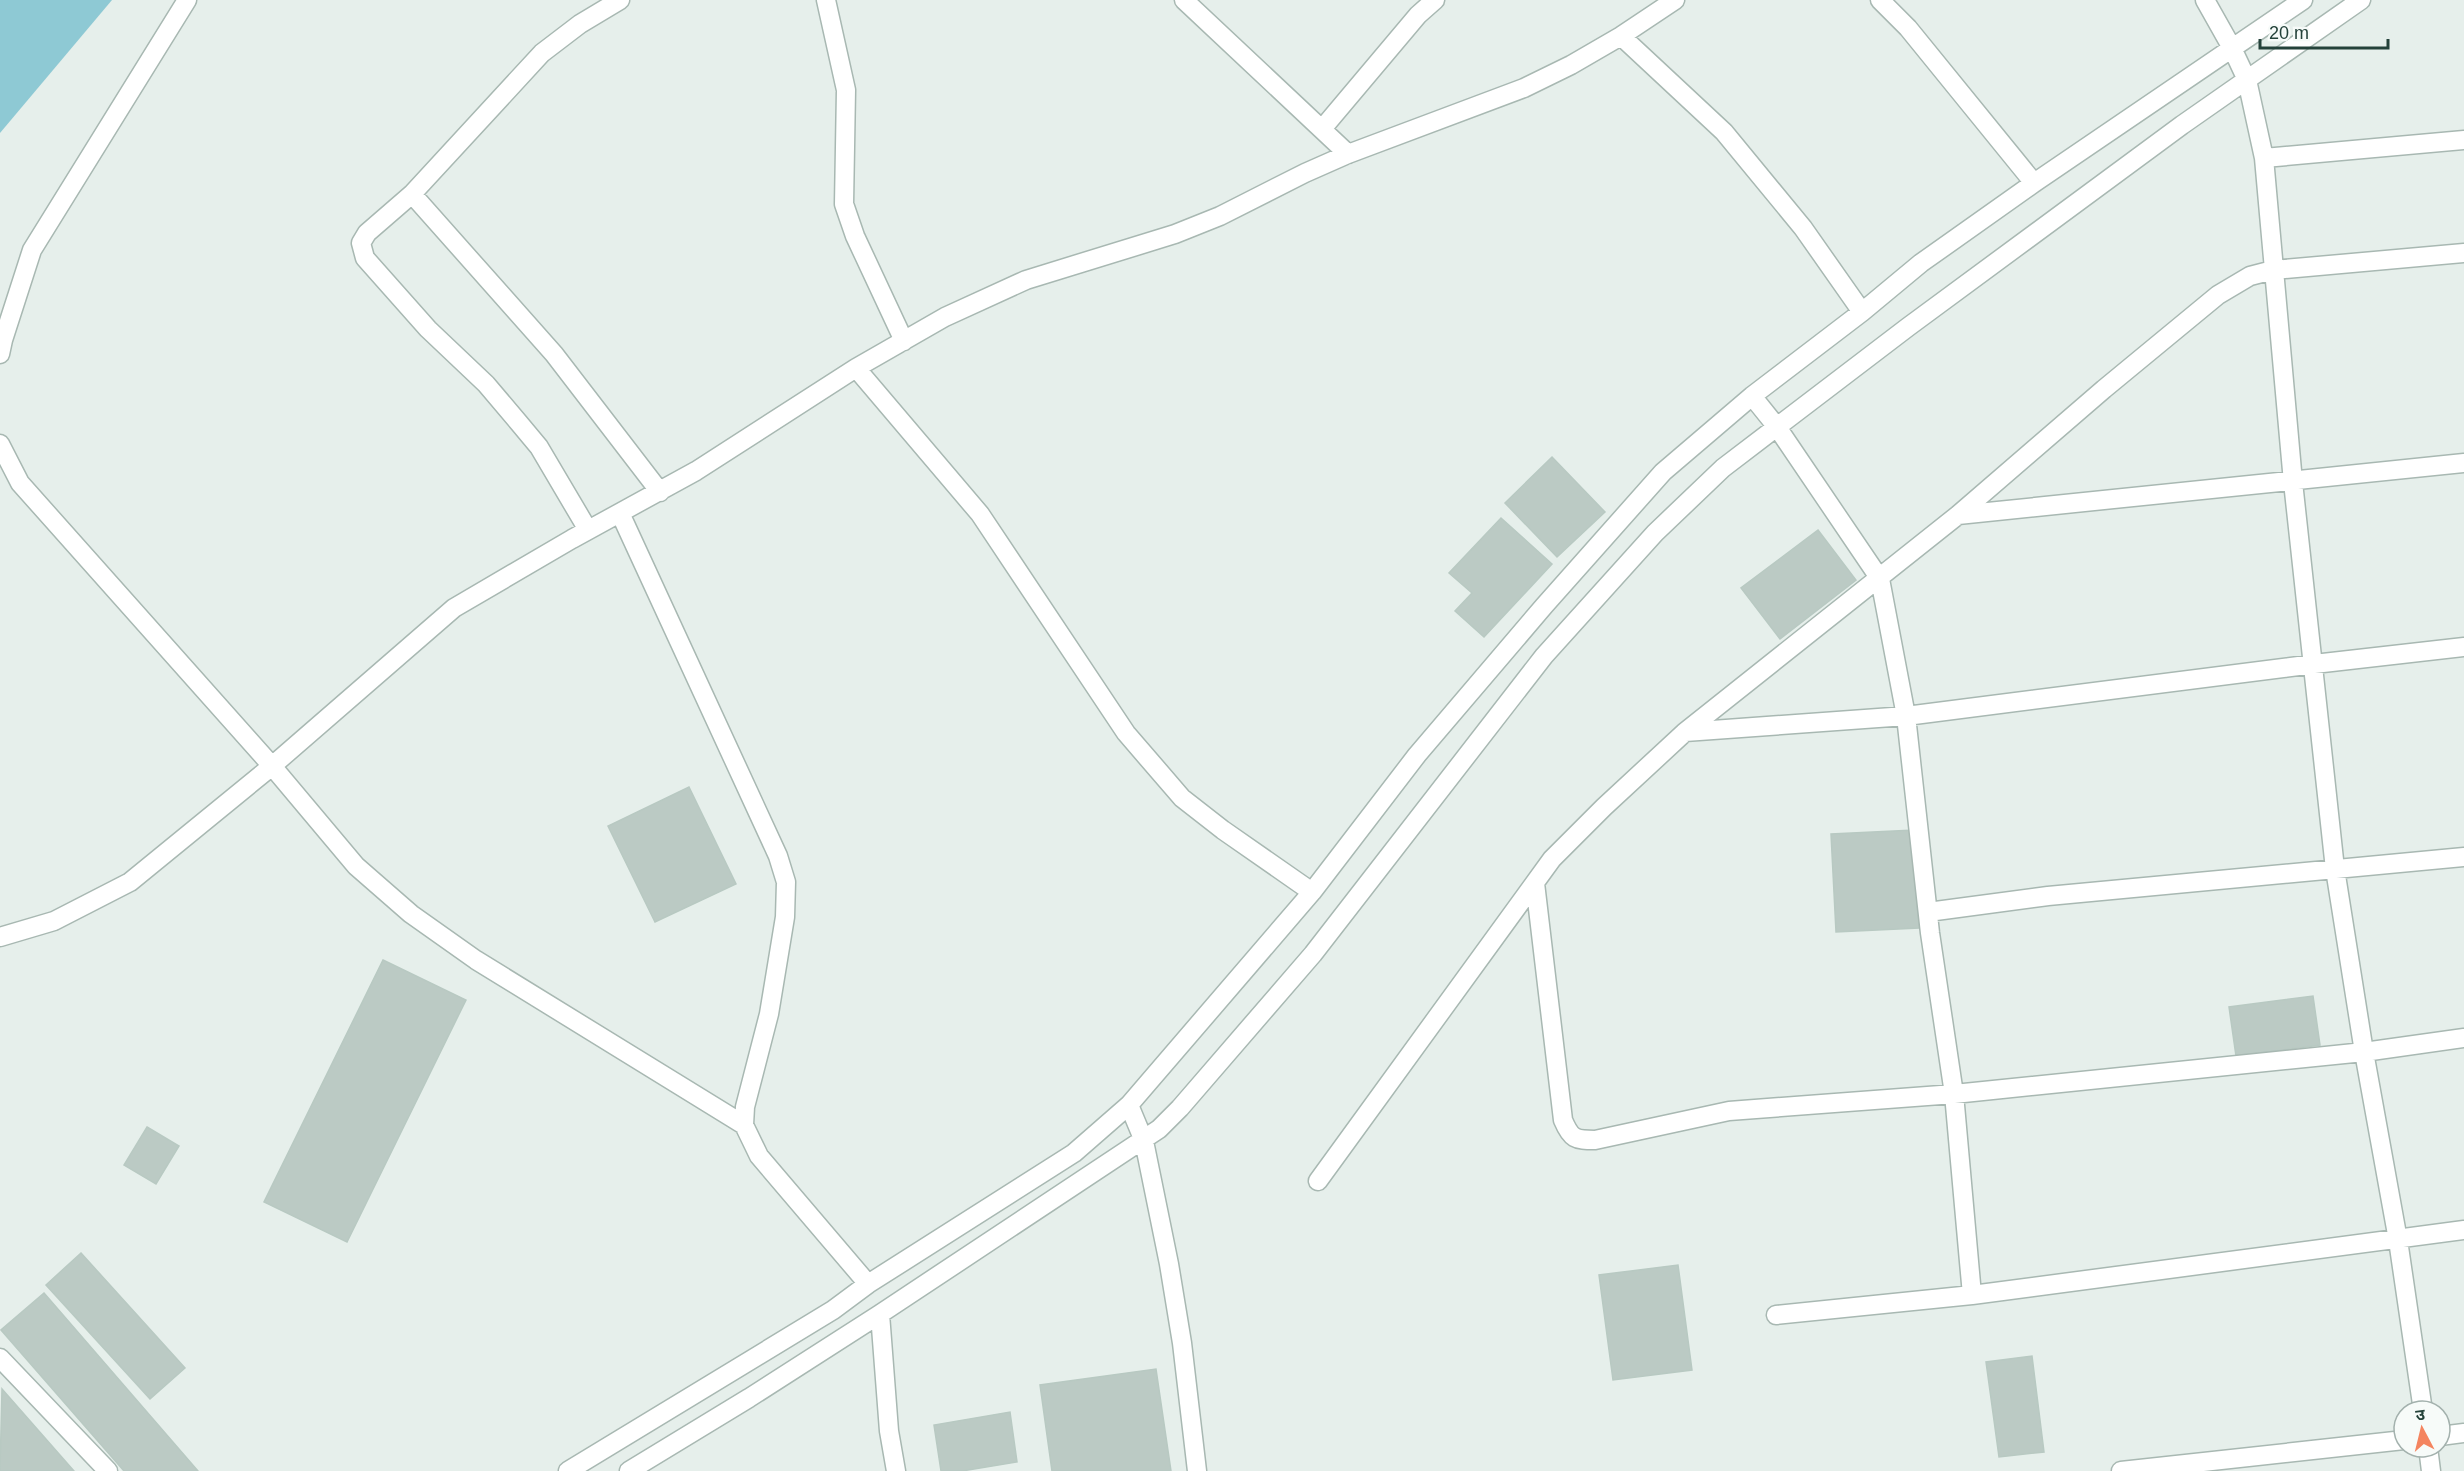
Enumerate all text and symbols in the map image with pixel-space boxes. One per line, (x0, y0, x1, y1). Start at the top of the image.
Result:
scale bar (2260, 12, 2388, 50)
text: 20 m (2269, 23, 2309, 43)
north arrow (2392, 1399, 2452, 1459)
text: उ (2415, 1406, 2427, 1424)

